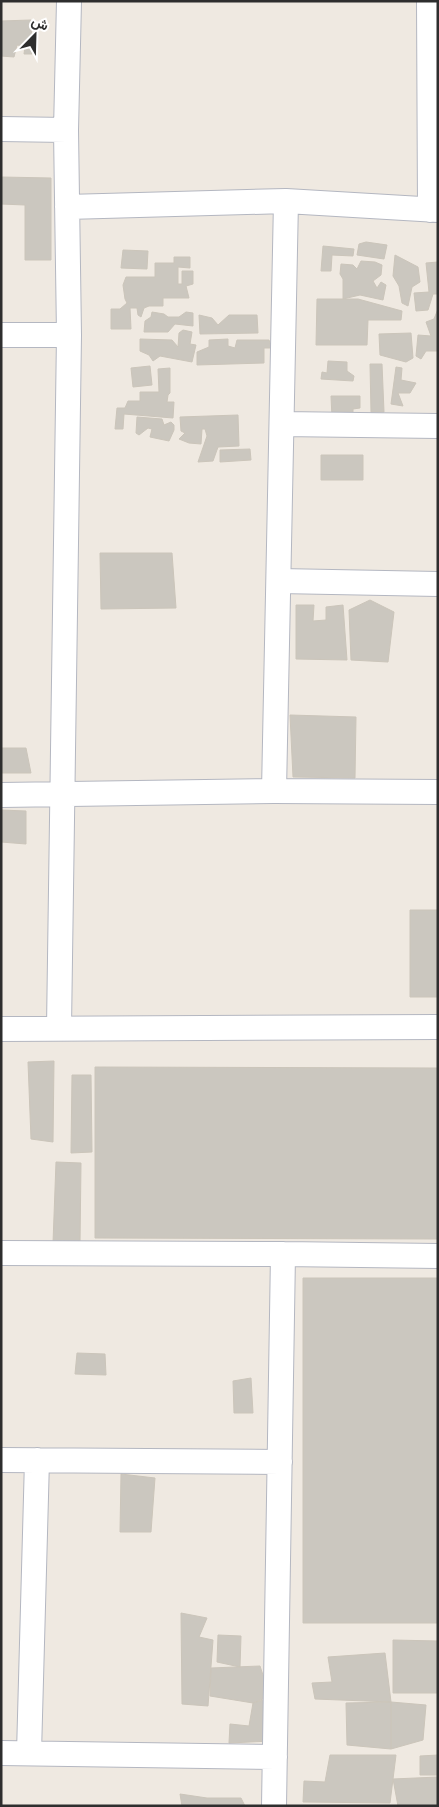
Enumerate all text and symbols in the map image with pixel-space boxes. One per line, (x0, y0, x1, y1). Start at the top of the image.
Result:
north arrow (10, 10, 60, 60)
text: ش (29, 11, 51, 35)

